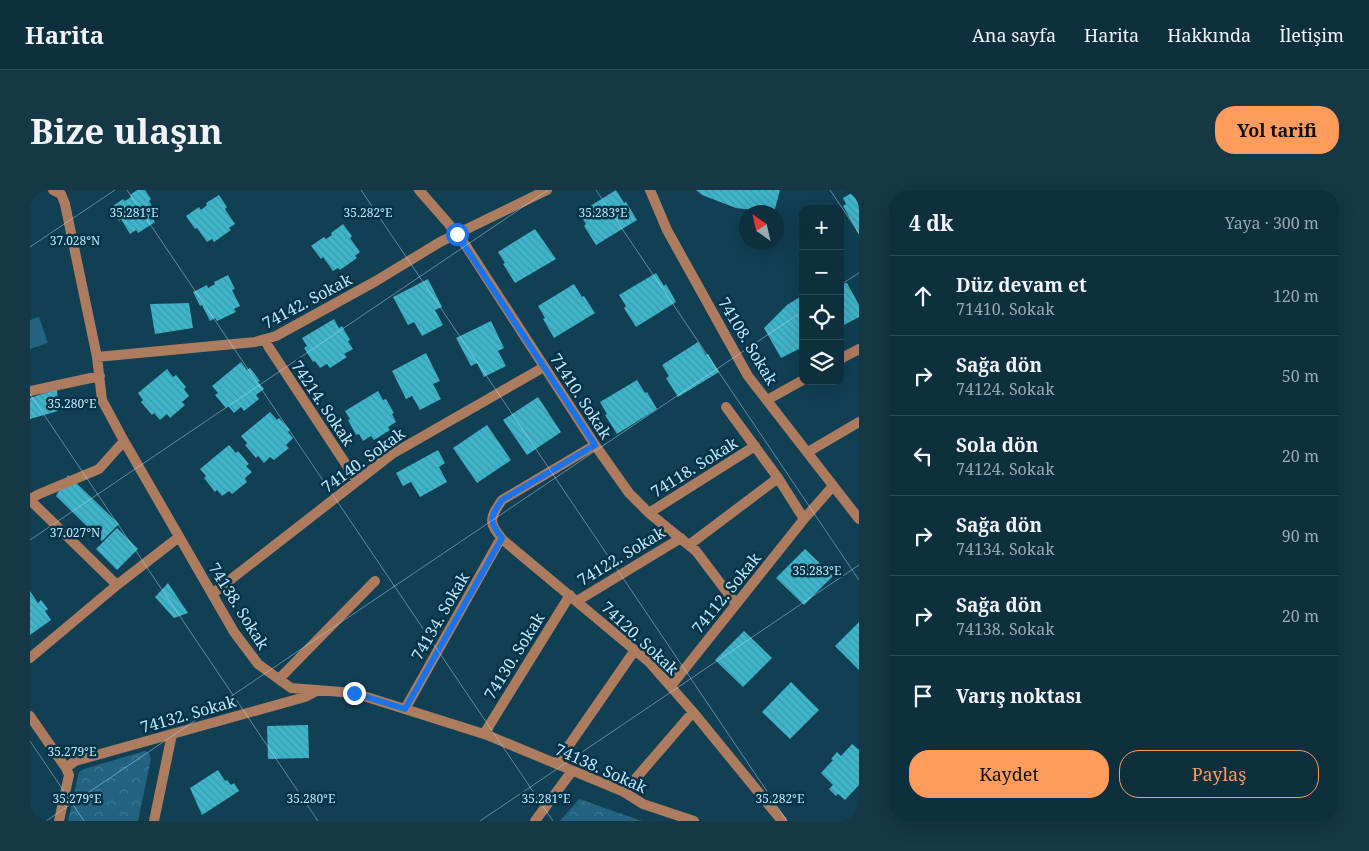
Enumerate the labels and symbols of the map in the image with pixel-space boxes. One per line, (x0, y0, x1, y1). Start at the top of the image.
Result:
text: 35.281°E (110, 204, 158, 221)
text: 35.282°E (344, 204, 392, 221)
text: 35.283°E (579, 204, 627, 221)
north arrow (739, 205, 784, 250)
route start (446, 223, 469, 246)
text: 37.028°N (50, 232, 100, 249)
street label: 74142. Sokak (258, 268, 356, 334)
street label: 74108. Sokak (713, 293, 783, 389)
street label: 71410. Sokak (545, 349, 617, 444)
street label: 74214. Sokak (286, 356, 360, 451)
text: 35.280°E (48, 395, 96, 412)
street label: 74140. Sokak (317, 422, 410, 498)
street label: 74118. Sokak (646, 431, 742, 502)
street label: 74122. Sokak (573, 521, 669, 591)
text: 37.027°N (50, 524, 100, 541)
street label: 74112. Sokak (686, 547, 766, 638)
street label: 74138. Sokak (204, 558, 275, 654)
text: 35.283°E (793, 562, 841, 579)
street label: 74134. Sokak (406, 567, 474, 664)
street label: 74120. Sokak (596, 596, 684, 680)
street label: 74130. Sokak (479, 608, 550, 704)
route end (343, 682, 366, 705)
street label: 74132. Sokak (138, 690, 239, 738)
street label: 74138. Sokak (552, 738, 651, 798)
text: 35.279°E (48, 743, 96, 760)
text: 35.279°E (53, 790, 101, 807)
text: 35.280°E (287, 790, 335, 807)
text: 35.281°E (522, 790, 570, 807)
text: 35.282°E (756, 790, 804, 807)

